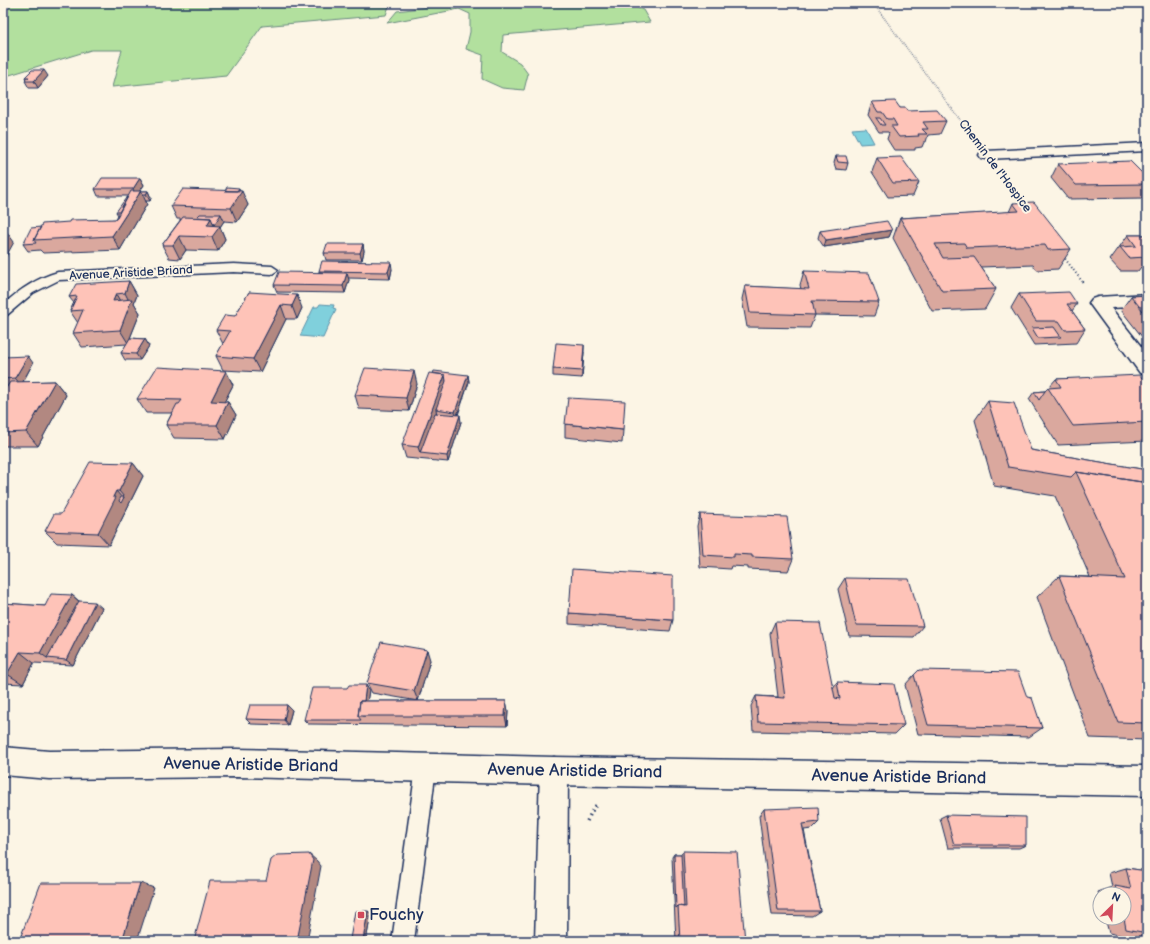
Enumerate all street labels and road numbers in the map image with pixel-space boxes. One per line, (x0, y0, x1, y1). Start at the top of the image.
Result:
street label: Chemin de l'Hospice (955, 117, 1035, 215)
street label: Avenue Aristide Briand (69, 262, 193, 284)
street label: Avenue Aristide Briand (163, 753, 339, 777)
street label: Avenue Aristide Briand (487, 759, 663, 783)
street label: Avenue Aristide Briand (811, 765, 987, 789)

